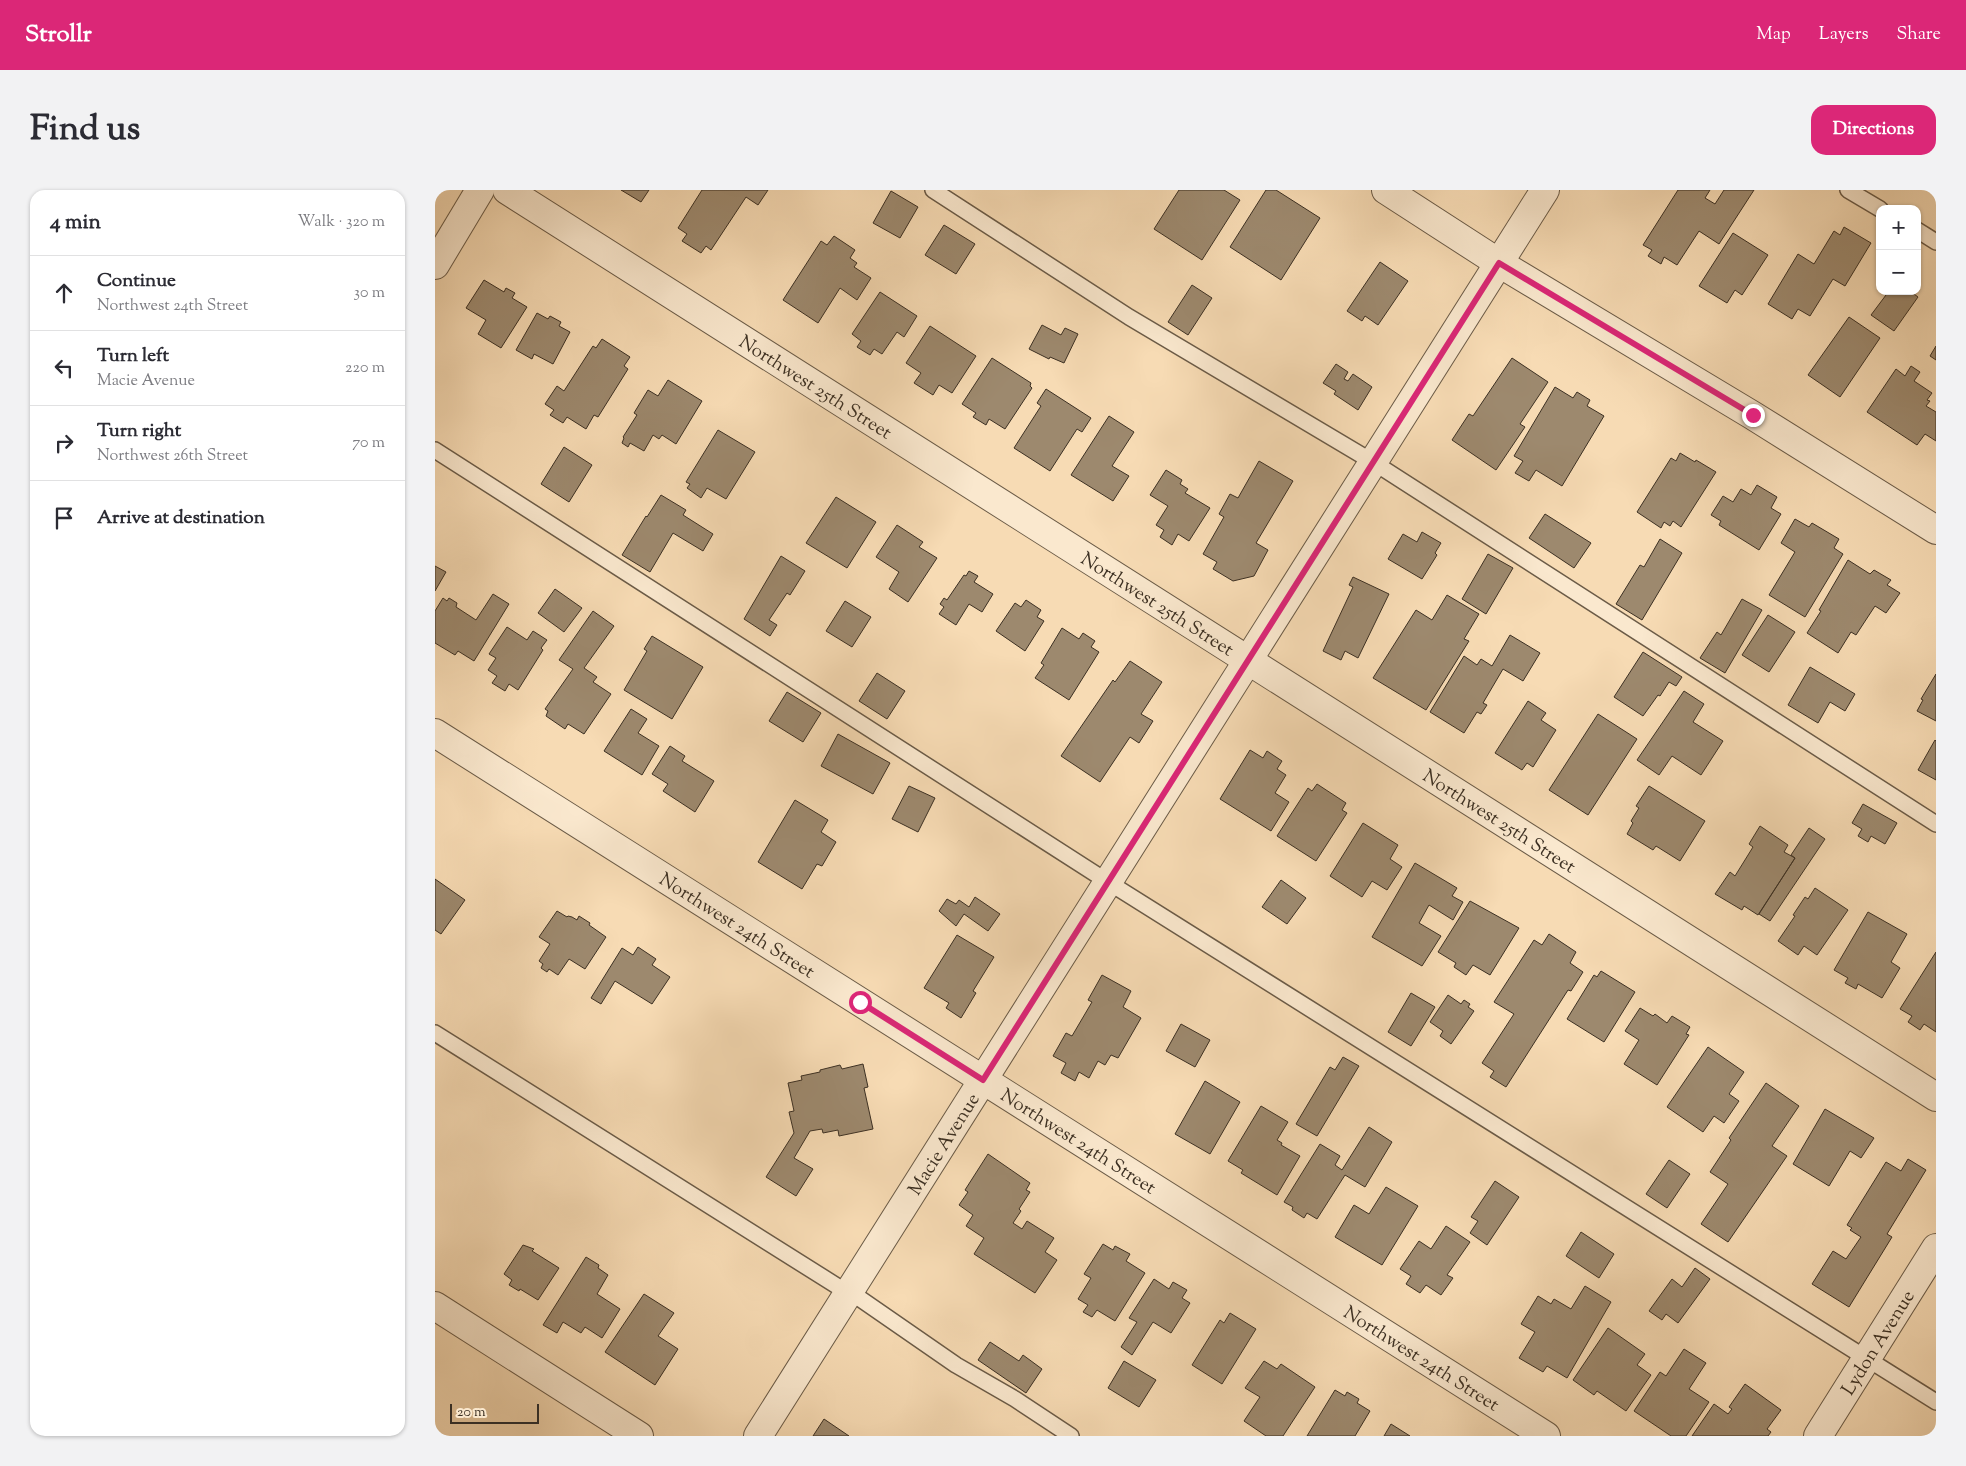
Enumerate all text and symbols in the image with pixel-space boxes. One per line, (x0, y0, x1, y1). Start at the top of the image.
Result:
text: Strollr (25, 18, 92, 52)
text: Map (1756, 22, 1791, 48)
text: Layers (1819, 22, 1869, 48)
text: Share (1897, 22, 1941, 48)
text: Find us (30, 105, 140, 156)
button: Directions (1811, 105, 1936, 155)
map controls (1876, 205, 1921, 295)
button: + (1876, 205, 1921, 250)
text: 4 min (50, 208, 101, 238)
text: Walk · 320 m (298, 211, 385, 234)
button: − (1876, 250, 1921, 295)
text: Continue (97, 268, 176, 295)
icon: ahead (50, 279, 78, 307)
text: 30 m (354, 282, 385, 305)
text: Northwest 24th Street (97, 295, 248, 318)
street label: Northwest 25th Street (733, 329, 897, 447)
text: Turn left (97, 343, 169, 370)
icon: left (50, 354, 78, 382)
text: 220 m (345, 357, 385, 380)
text: Macie Avenue (97, 370, 195, 393)
route end (1742, 404, 1765, 427)
text: Turn right (97, 418, 181, 445)
icon: right (50, 429, 78, 457)
text: 70 m (352, 432, 385, 455)
text: Northwest 26th Street (97, 445, 248, 468)
icon: arrive (50, 504, 78, 532)
text: Arrive at destination (97, 505, 265, 532)
street label: Northwest 25th Street (1075, 547, 1239, 664)
street label: Northwest 25th Street (1417, 764, 1581, 881)
street label: Northwest 24th Street (653, 867, 820, 986)
route start (849, 991, 872, 1014)
street label: Northwest 24th Street (994, 1083, 1161, 1202)
street label: Macie Avenue (902, 1088, 987, 1201)
street label: Lydon Avenue (1836, 1285, 1922, 1401)
street label: Northwest 24th Street (1338, 1300, 1504, 1419)
scale bar (450, 1401, 539, 1424)
text: 20 m (457, 1403, 486, 1423)

